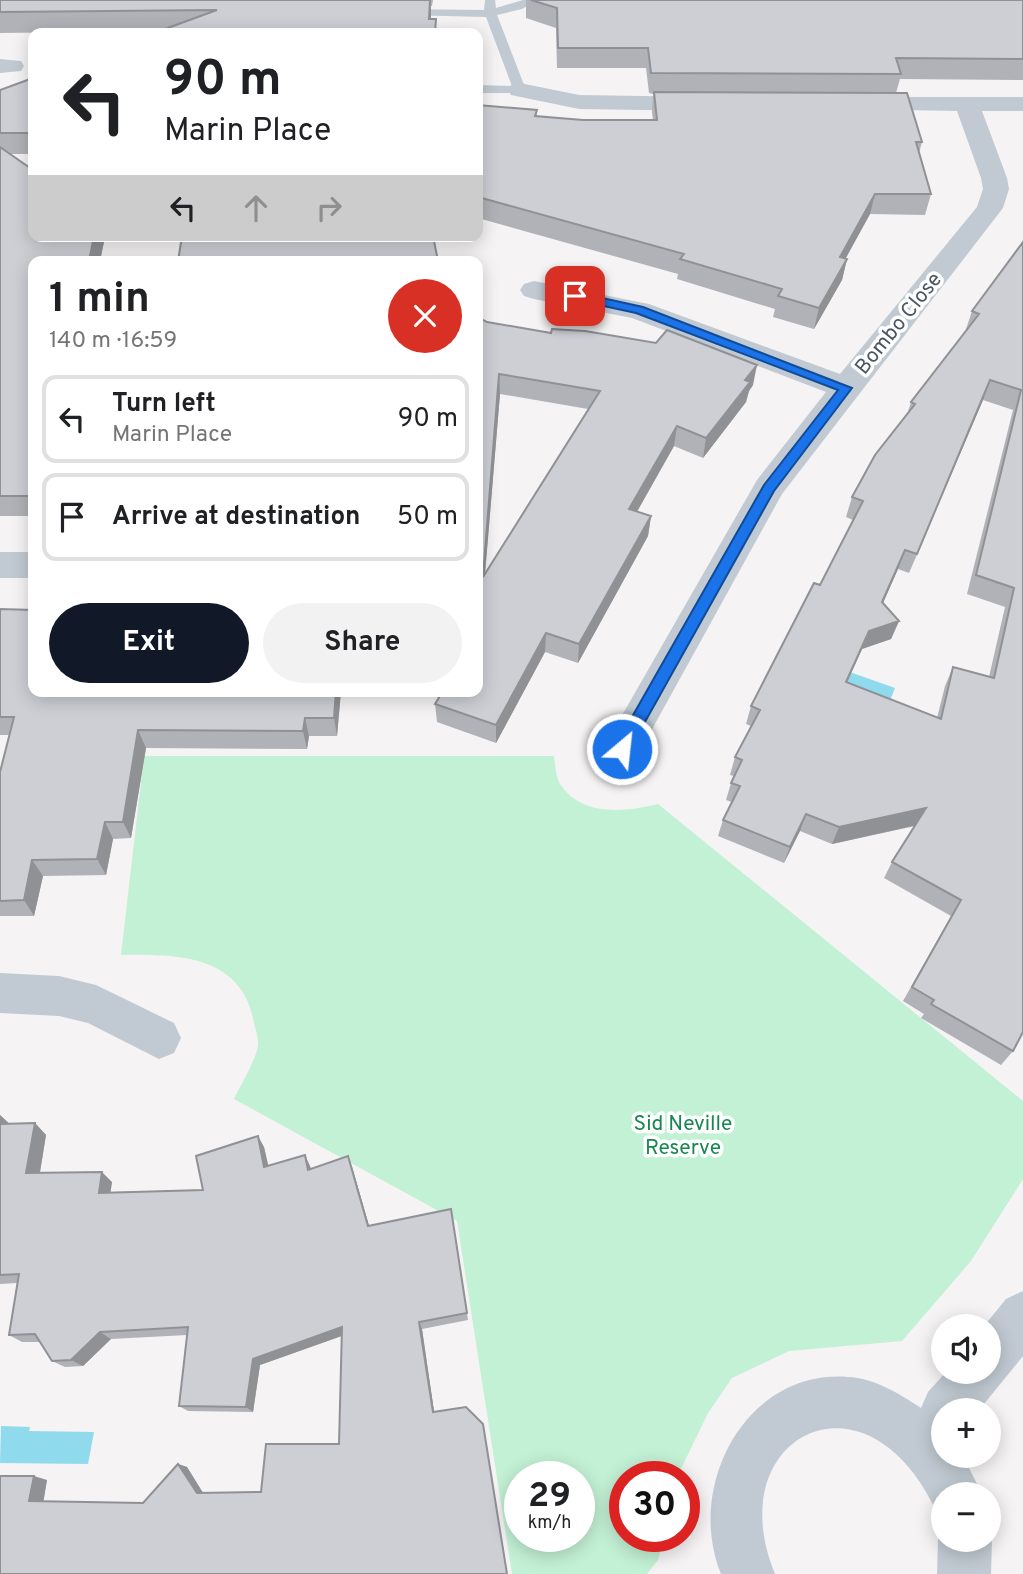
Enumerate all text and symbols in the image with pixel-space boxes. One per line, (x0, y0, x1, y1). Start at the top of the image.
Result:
text: 90 m (164, 51, 282, 113)
icon: left (49, 56, 140, 147)
text: Marin Place (164, 112, 331, 152)
icon: left (164, 189, 202, 227)
icon: ahead (237, 189, 275, 227)
icon: right (310, 189, 348, 227)
pin (545, 266, 605, 326)
street label: Bombo Close (850, 267, 949, 381)
text: 1 min (49, 274, 150, 327)
icon: arrive (556, 277, 594, 315)
button: close (388, 279, 462, 353)
text: 140 m · 16:59 (49, 327, 177, 356)
text: Turn left (112, 388, 216, 421)
icon: left (53, 400, 91, 438)
text: 90 m (398, 403, 458, 436)
text: Marin Place (112, 421, 232, 450)
icon: arrive (53, 498, 91, 536)
text: Arrive at destination (112, 501, 360, 534)
text: 50 m (397, 501, 458, 534)
button: Exit (49, 603, 249, 683)
button: Share (263, 603, 462, 683)
position arrow (585, 712, 659, 786)
park label: Sid Neville Reserve (634, 1111, 732, 1162)
map controls (931, 1314, 1001, 1552)
button: sound (931, 1314, 1001, 1384)
button: + (931, 1398, 1001, 1468)
speed limit sign: 30 (609, 1461, 700, 1552)
text: 29 (528, 1475, 571, 1519)
button: − (931, 1482, 1001, 1552)
text: km/h (528, 1512, 571, 1535)

